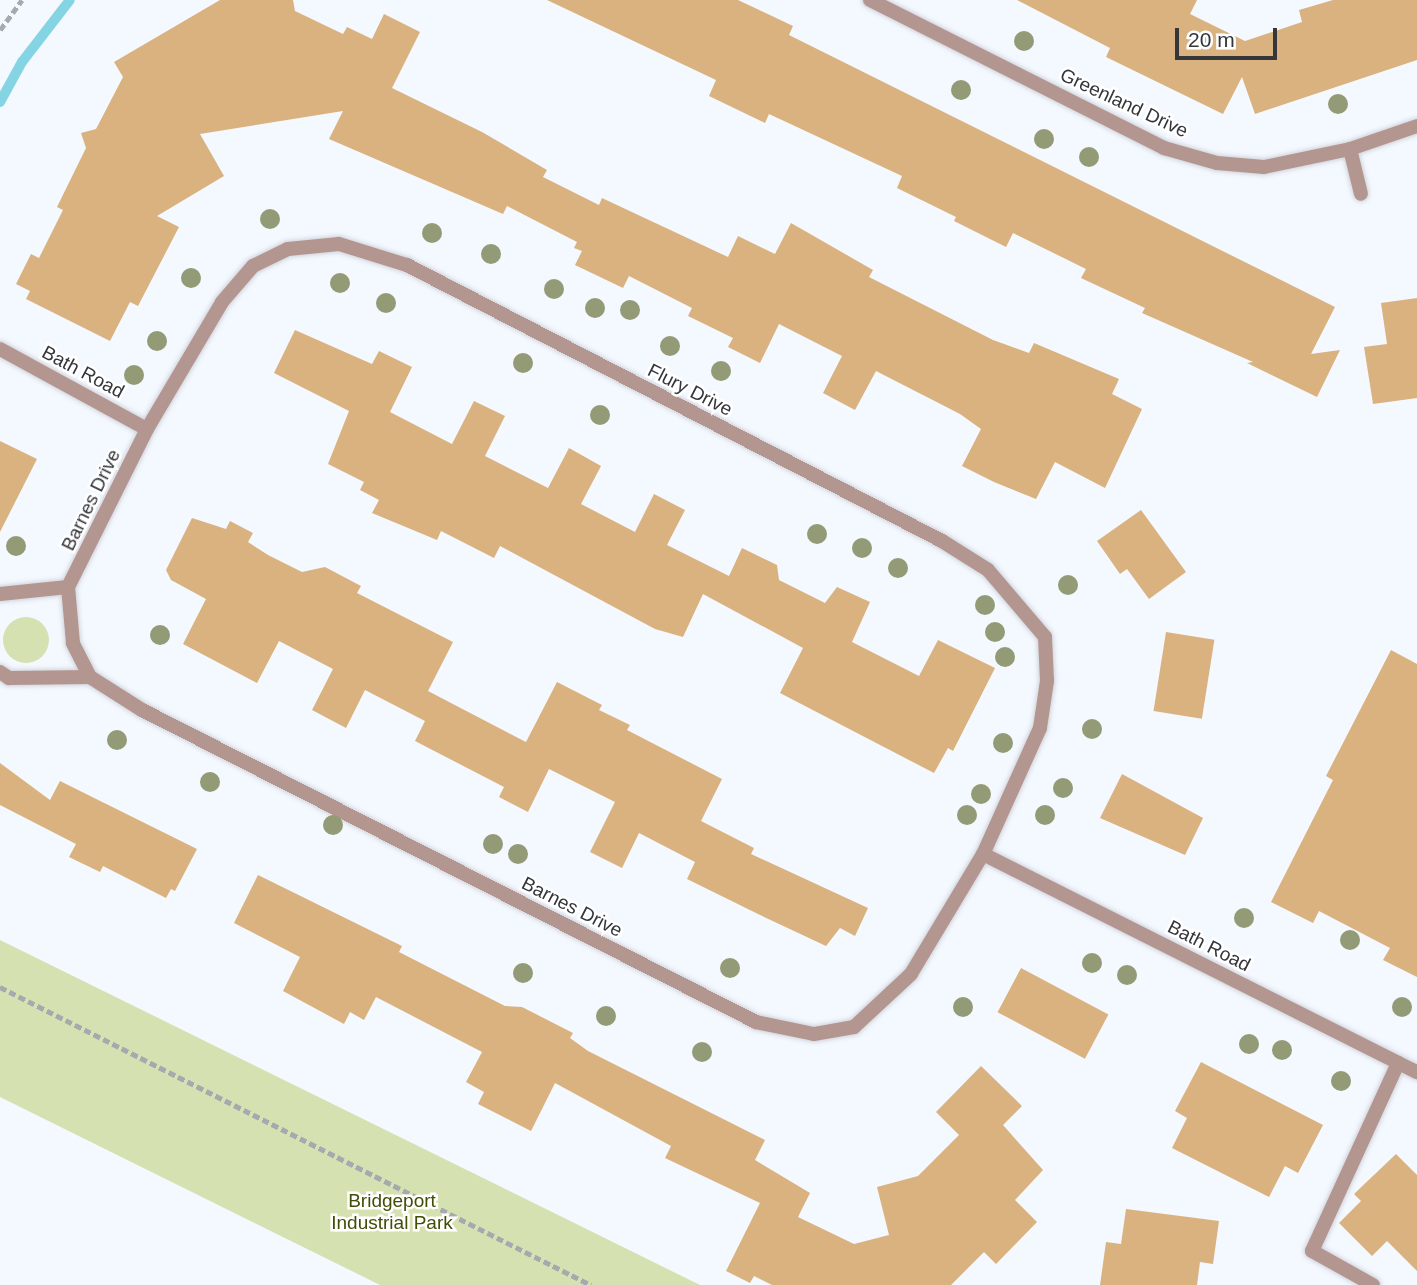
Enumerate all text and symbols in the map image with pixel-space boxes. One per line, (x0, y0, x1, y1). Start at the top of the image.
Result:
scale bar (1179, 14, 1280, 58)
text: 20 m (1188, 28, 1235, 51)
street label: Greenland Drive (1056, 63, 1192, 143)
street label: Bath Road (38, 341, 128, 403)
street label: Flury Drive (644, 359, 736, 421)
street label: Barnes Drive (57, 446, 125, 554)
street label: Barnes Drive (518, 872, 626, 942)
street label: Bath Road (1164, 915, 1254, 977)
park label: Bridgeport Industrial Park (331, 1190, 453, 1234)

